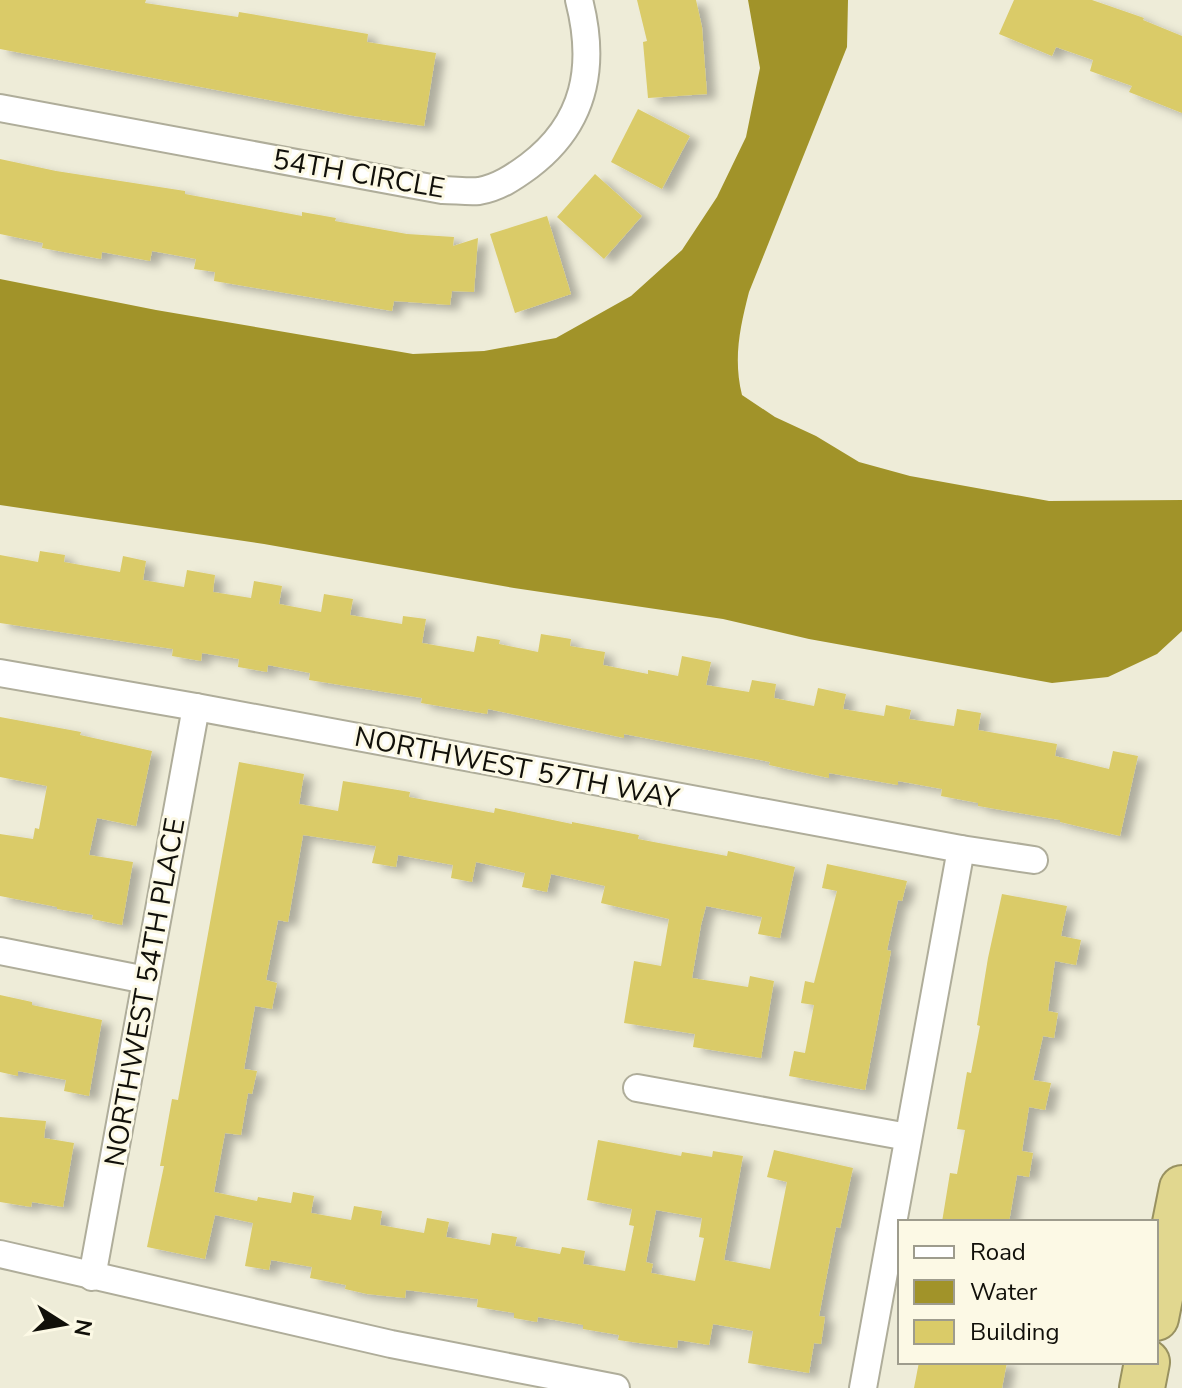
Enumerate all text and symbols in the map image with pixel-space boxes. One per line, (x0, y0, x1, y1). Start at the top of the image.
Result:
street label: 54TH CIRCLE (270, 140, 448, 208)
street label: NORTHWEST 57TH WAY (351, 718, 684, 818)
street label: NORTHWEST 54TH PLACE (96, 815, 194, 1169)
legend (898, 1220, 1158, 1364)
text: Road (970, 1236, 1026, 1268)
text: Water (970, 1276, 1038, 1308)
north arrow (24, 1284, 104, 1364)
text: Building (970, 1316, 1060, 1348)
text: N (66, 1317, 99, 1339)

